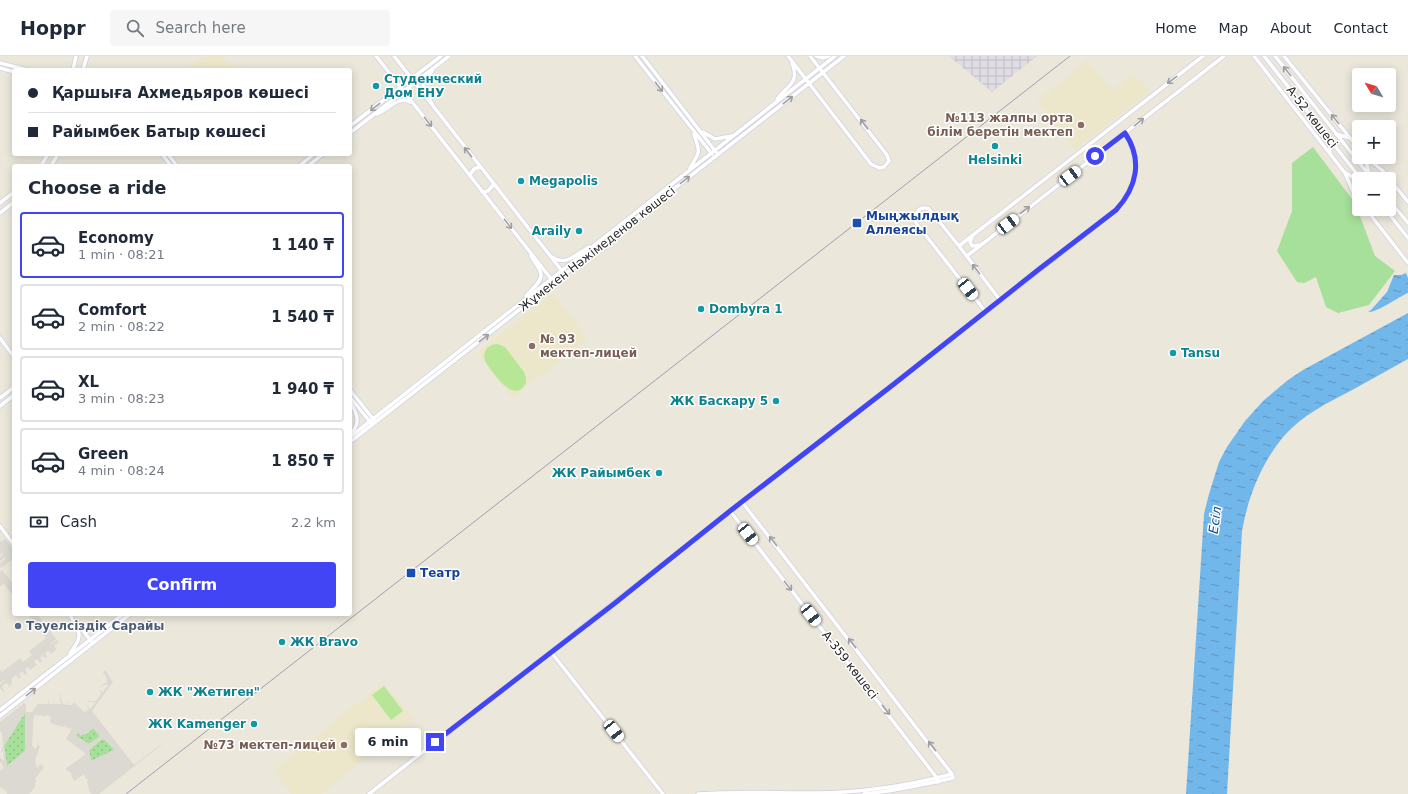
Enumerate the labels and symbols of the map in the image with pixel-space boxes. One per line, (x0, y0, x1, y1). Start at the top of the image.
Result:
one-way arrow (1283, 66, 1292, 77)
north arrow (1352, 68, 1396, 112)
place label: Студенческий Дом ЕНУ (384, 72, 482, 100)
one-way arrow (1167, 75, 1178, 84)
marker: Студенческий Дом ЕНУ (371, 81, 381, 91)
one-way arrow (655, 81, 663, 92)
street label: А-52 көшесі (1284, 83, 1340, 151)
one-way arrow (782, 96, 793, 104)
one-way arrow (369, 103, 380, 111)
place label: №113 жалпы орта білім беретін мектеп (927, 111, 1073, 139)
one-way arrow (1330, 113, 1339, 124)
one-way arrow (424, 116, 432, 127)
one-way arrow (1134, 118, 1145, 126)
one-way arrow (860, 119, 868, 130)
marker: №113 жалпы орта білім беретін мектеп (1076, 120, 1086, 130)
marker: Helsinki (990, 141, 1000, 151)
one-way arrow (464, 146, 473, 157)
route start (1086, 147, 1104, 165)
place label: Helsinki (968, 153, 1022, 167)
car (1057, 164, 1083, 188)
place label: Megapolis (529, 174, 598, 188)
marker: Megapolis (516, 176, 526, 186)
one-way arrow (680, 176, 691, 184)
street label: Жұмекен Нәжімеденов көшесі (516, 184, 678, 314)
one-way arrow (1020, 206, 1031, 215)
place label: Мыңжылдық Аллеясы (866, 209, 959, 237)
car (995, 212, 1021, 236)
marker: Мыңжылдық Аллеясы (851, 217, 863, 229)
one-way arrow (504, 219, 512, 230)
place label: Araily (532, 224, 571, 238)
marker: Araily (574, 226, 584, 236)
one-way arrow (972, 263, 981, 274)
car (956, 276, 980, 302)
place label: Dombyra 1 (709, 302, 783, 316)
marker: Dombyra 1 (696, 304, 706, 314)
place label: № 93 мектеп-лицей (540, 332, 637, 360)
one-way arrow (478, 333, 489, 342)
marker: № 93 мектеп-лицей (527, 341, 537, 351)
place label: Tansu (1181, 346, 1220, 360)
marker: Tansu (1168, 348, 1178, 358)
place label: ЖК Баскару 5 (670, 394, 768, 408)
marker: ЖК Баскару 5 (771, 396, 781, 406)
place label: ЖК Райымбек (552, 466, 651, 480)
marker: ЖК Райымбек (654, 468, 664, 478)
water label: Есіл (1206, 505, 1224, 535)
car (736, 521, 760, 547)
one-way arrow (768, 535, 777, 546)
place label: Театр (420, 566, 460, 580)
marker: Театр (405, 567, 417, 579)
one-way arrow (784, 580, 793, 591)
car (799, 602, 823, 628)
place label: Тәуелсіздік Сарайы (26, 619, 164, 633)
marker: Тәуелсіздік Сарайы (13, 621, 23, 631)
street label: А-359 көшесі (819, 628, 881, 702)
place label: ЖК Bravo (290, 635, 358, 649)
marker: ЖК Bravo (277, 637, 287, 647)
one-way arrow (848, 638, 857, 649)
place label: ЖК "Жетиген" (158, 685, 260, 699)
marker: ЖК "Жетиген" (145, 687, 155, 697)
one-way arrow (25, 688, 36, 696)
one-way arrow (881, 705, 890, 716)
place label: ЖК Kamenger (148, 717, 246, 731)
car (602, 718, 626, 744)
marker: ЖК Kamenger (249, 719, 259, 729)
callout: 6 min (355, 728, 421, 756)
route end (426, 733, 444, 751)
place label: №73 мектеп-лицей (204, 738, 336, 752)
marker: №73 мектеп-лицей (339, 740, 349, 750)
one-way arrow (928, 741, 936, 752)

